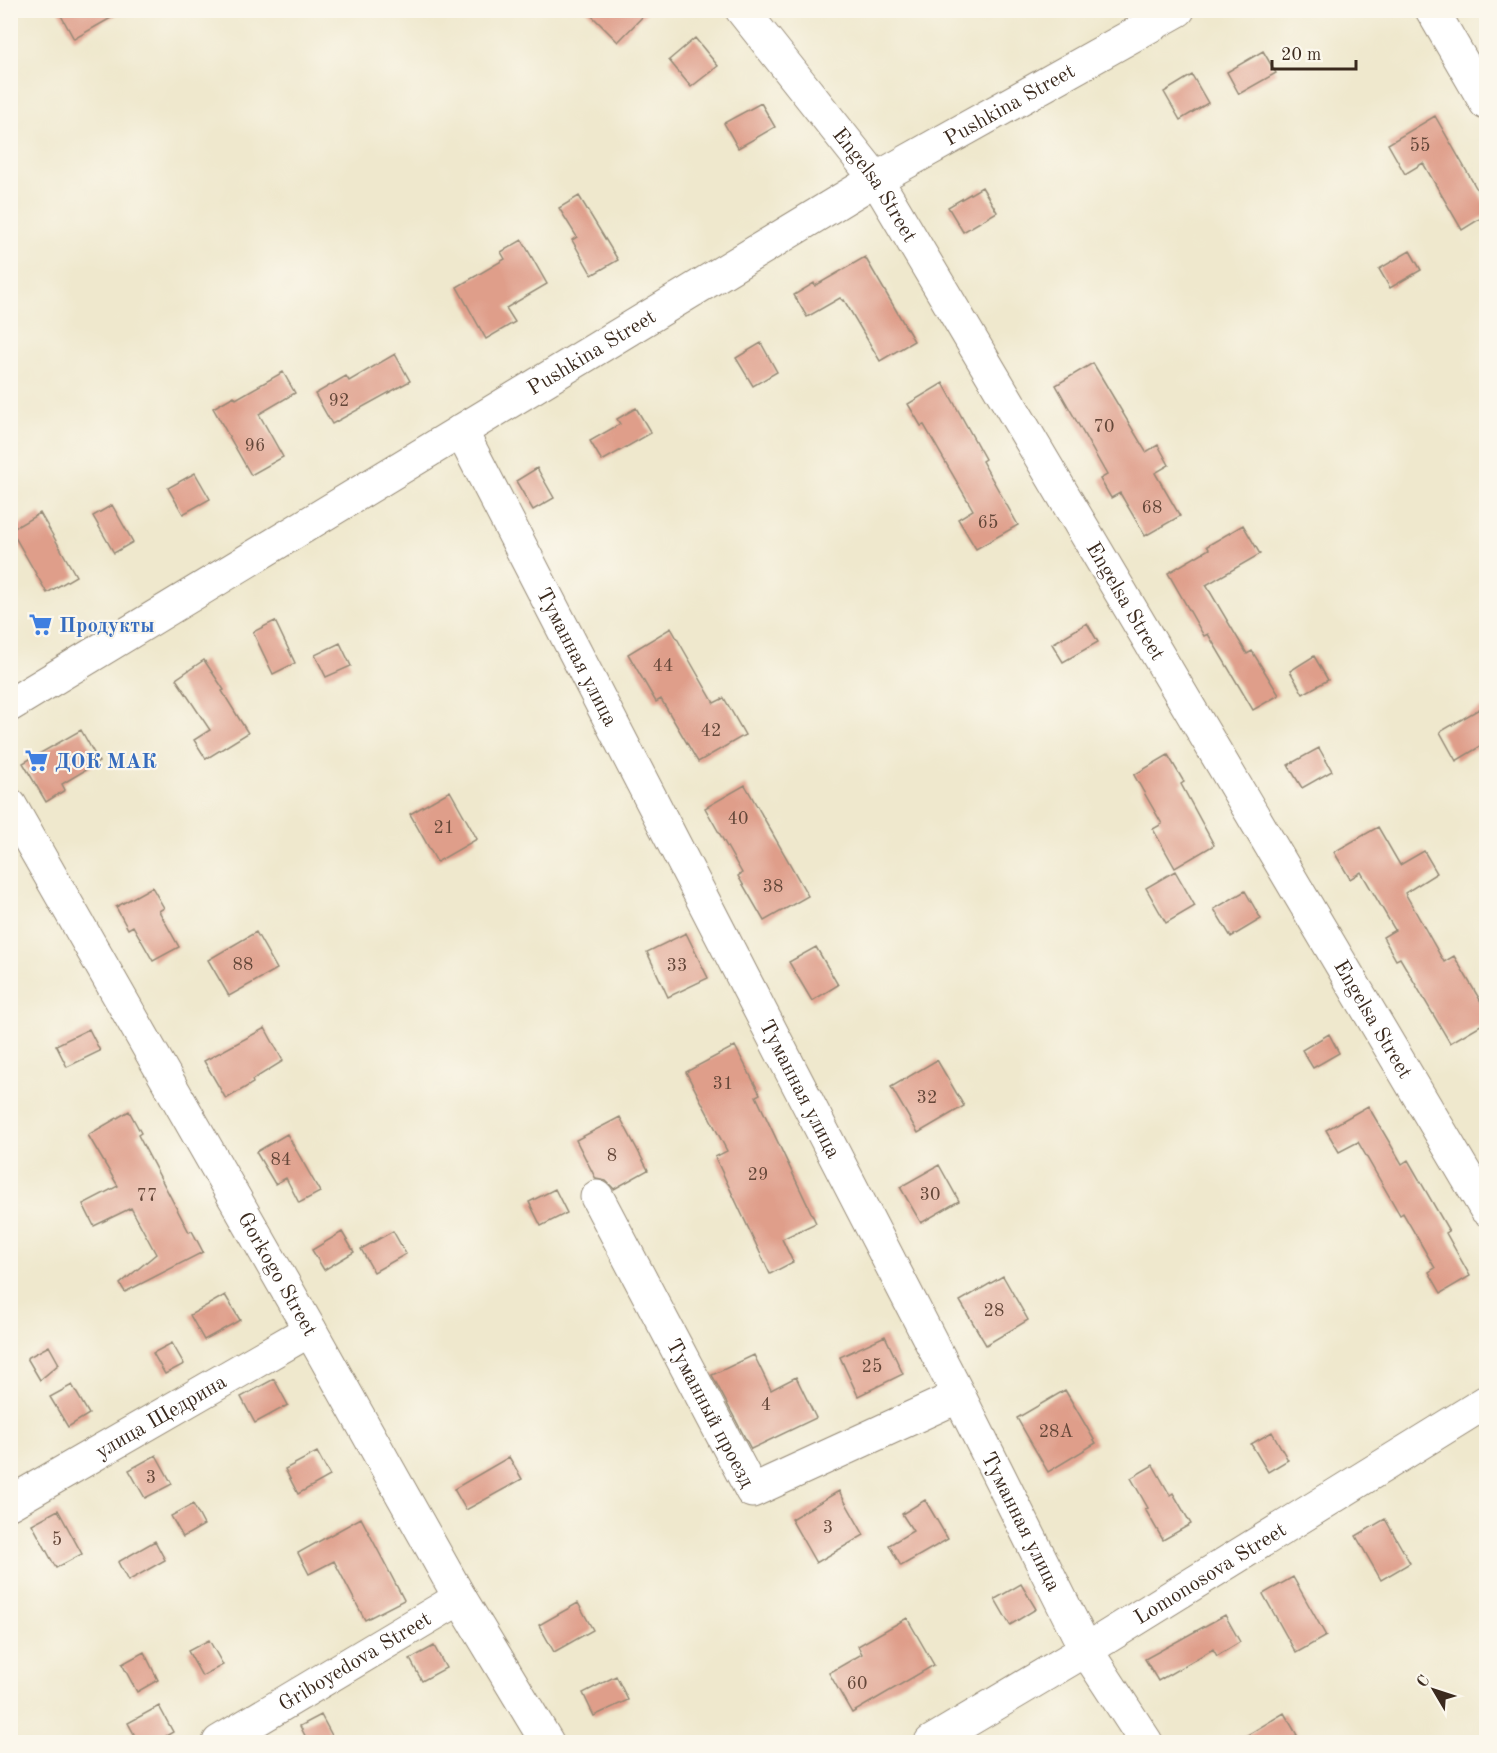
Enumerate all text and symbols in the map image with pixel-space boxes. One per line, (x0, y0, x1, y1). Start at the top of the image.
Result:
scale bar (1272, 33, 1356, 71)
text: 20 m (1281, 46, 1321, 64)
street label: Pushkina Street (941, 61, 1079, 151)
street label: Engelsa Street (828, 124, 920, 246)
house number: 55 (1410, 137, 1430, 155)
street label: Pushkina Street (524, 306, 660, 400)
house number: 92 (329, 392, 349, 410)
house number: 70 (1094, 418, 1114, 436)
house number: 96 (245, 437, 265, 455)
house number: 68 (1142, 499, 1162, 517)
house number: 65 (978, 514, 998, 532)
street label: Engelsa Street (1081, 539, 1168, 664)
street label: Туманная улица (532, 585, 620, 730)
supermarket icon: Продукты (28, 612, 54, 638)
place label: Продукты (59, 616, 155, 637)
house number: 44 (653, 657, 673, 675)
house number: 42 (701, 722, 721, 740)
supermarket icon: ДОК МАК (24, 748, 50, 774)
place label: ДОК МАК (55, 752, 157, 773)
house number: 40 (728, 810, 748, 828)
house number: 21 (434, 819, 454, 837)
house number: 38 (763, 878, 783, 896)
house number: 88 (233, 956, 253, 974)
house number: 33 (667, 957, 687, 975)
street label: Engelsa Street (1329, 957, 1415, 1083)
street label: Туманная улица (755, 1017, 843, 1162)
house number: 31 (713, 1075, 733, 1093)
house number: 32 (917, 1089, 937, 1107)
house number: 8 (607, 1147, 617, 1165)
house number: 84 (271, 1151, 291, 1169)
house number: 29 (748, 1166, 768, 1184)
house number: 30 (920, 1186, 940, 1204)
house number: 77 (137, 1187, 157, 1205)
street label: Gorkogo Street (233, 1209, 320, 1340)
house number: 28 (984, 1302, 1004, 1320)
street label: Туманный проезд (662, 1336, 757, 1492)
house number: 25 (862, 1358, 882, 1376)
street label: улица Щедрина (93, 1372, 230, 1463)
house number: 4 (761, 1396, 771, 1414)
house number: 28А (1039, 1423, 1074, 1441)
street label: Туманная улица (977, 1449, 1064, 1595)
house number: 3 (146, 1469, 156, 1487)
house number: 3 (823, 1519, 833, 1537)
street label: Lomonosova Street (1131, 1520, 1290, 1629)
house number: 5 (52, 1531, 62, 1549)
street label: Griboyedova Street (276, 1609, 435, 1716)
north arrow (1404, 1660, 1464, 1720)
text: С (1414, 1673, 1433, 1691)
house number: 60 (847, 1675, 867, 1693)

